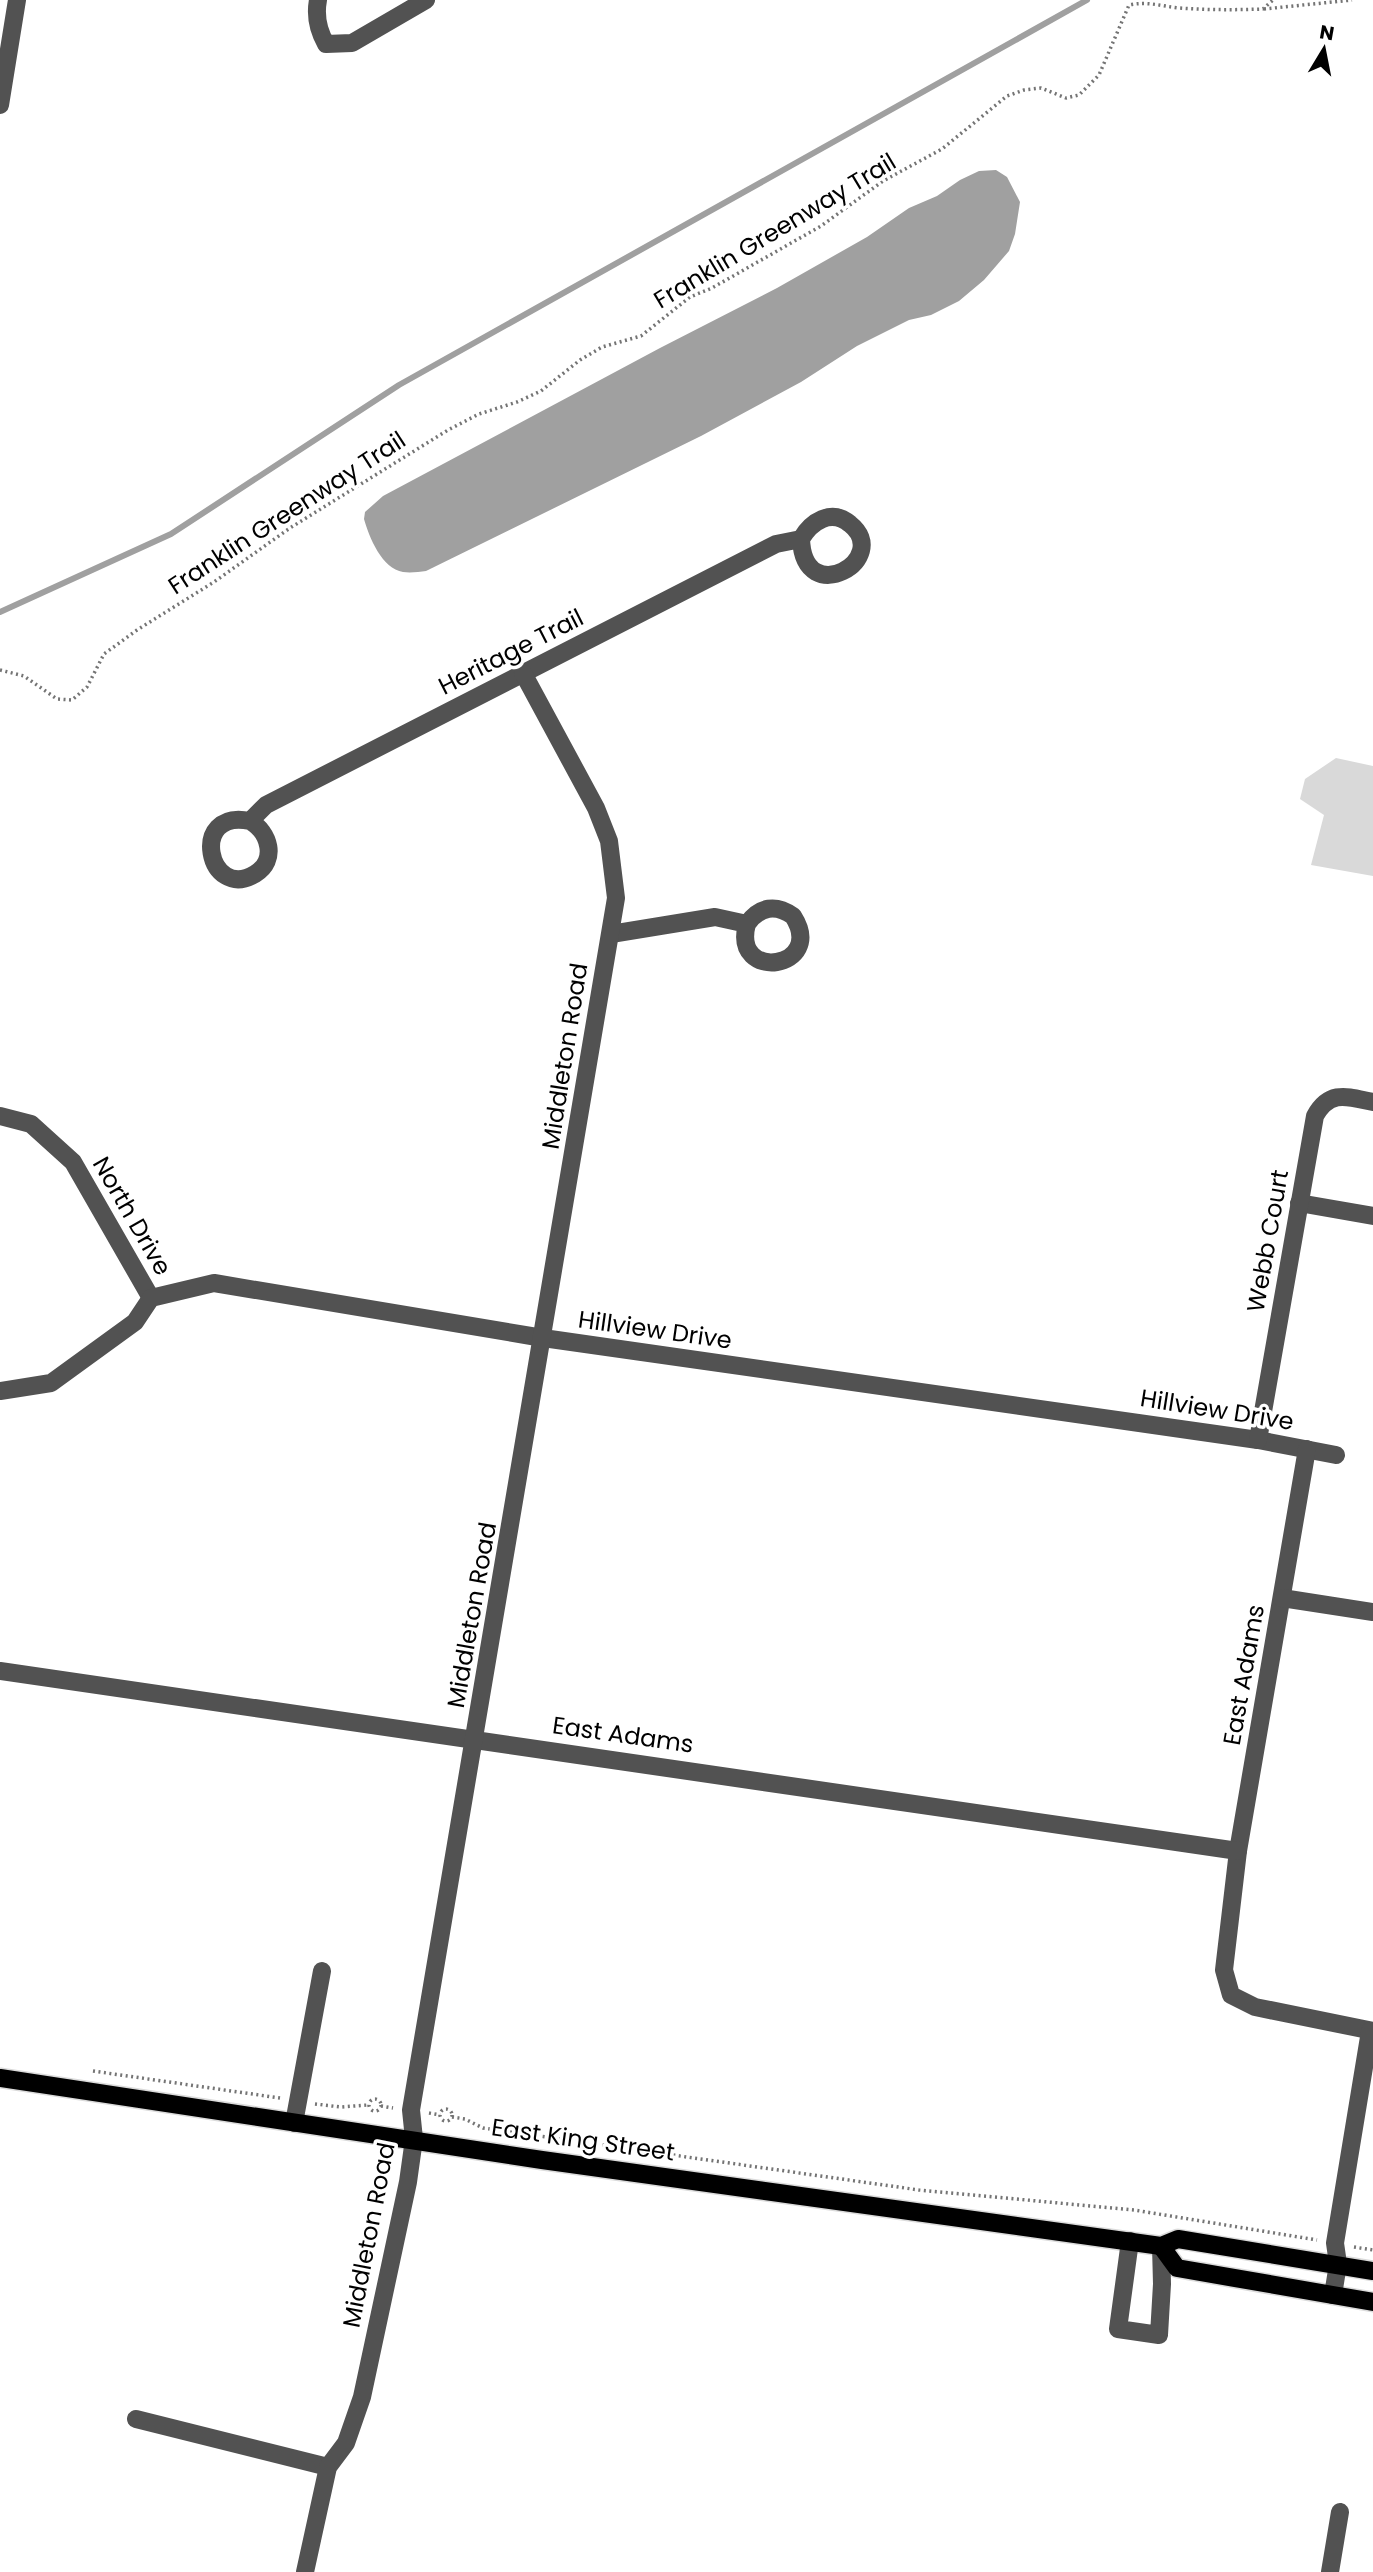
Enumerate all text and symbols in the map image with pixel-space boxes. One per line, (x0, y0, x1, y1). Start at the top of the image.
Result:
north arrow (1289, 14, 1359, 84)
text: N (1317, 18, 1336, 47)
street label: Franklin Greenway Trail (647, 145, 902, 316)
street label: Franklin Greenway Trail (162, 423, 412, 602)
street label: Heritage Trail (433, 601, 589, 702)
street label: Middleton Road (533, 960, 596, 1151)
street label: North Drive (85, 1150, 180, 1281)
street label: Webb Court (1239, 1167, 1296, 1315)
street label: Hillview Drive (576, 1302, 734, 1357)
street label: Hillview Drive (1138, 1381, 1296, 1438)
street label: Middleton Road (439, 1519, 504, 1710)
street label: East Adams (1215, 1602, 1272, 1748)
street label: East Adams (550, 1708, 696, 1761)
street label: East King Street (489, 2110, 677, 2169)
street label: Middleton Road (334, 2139, 403, 2330)

